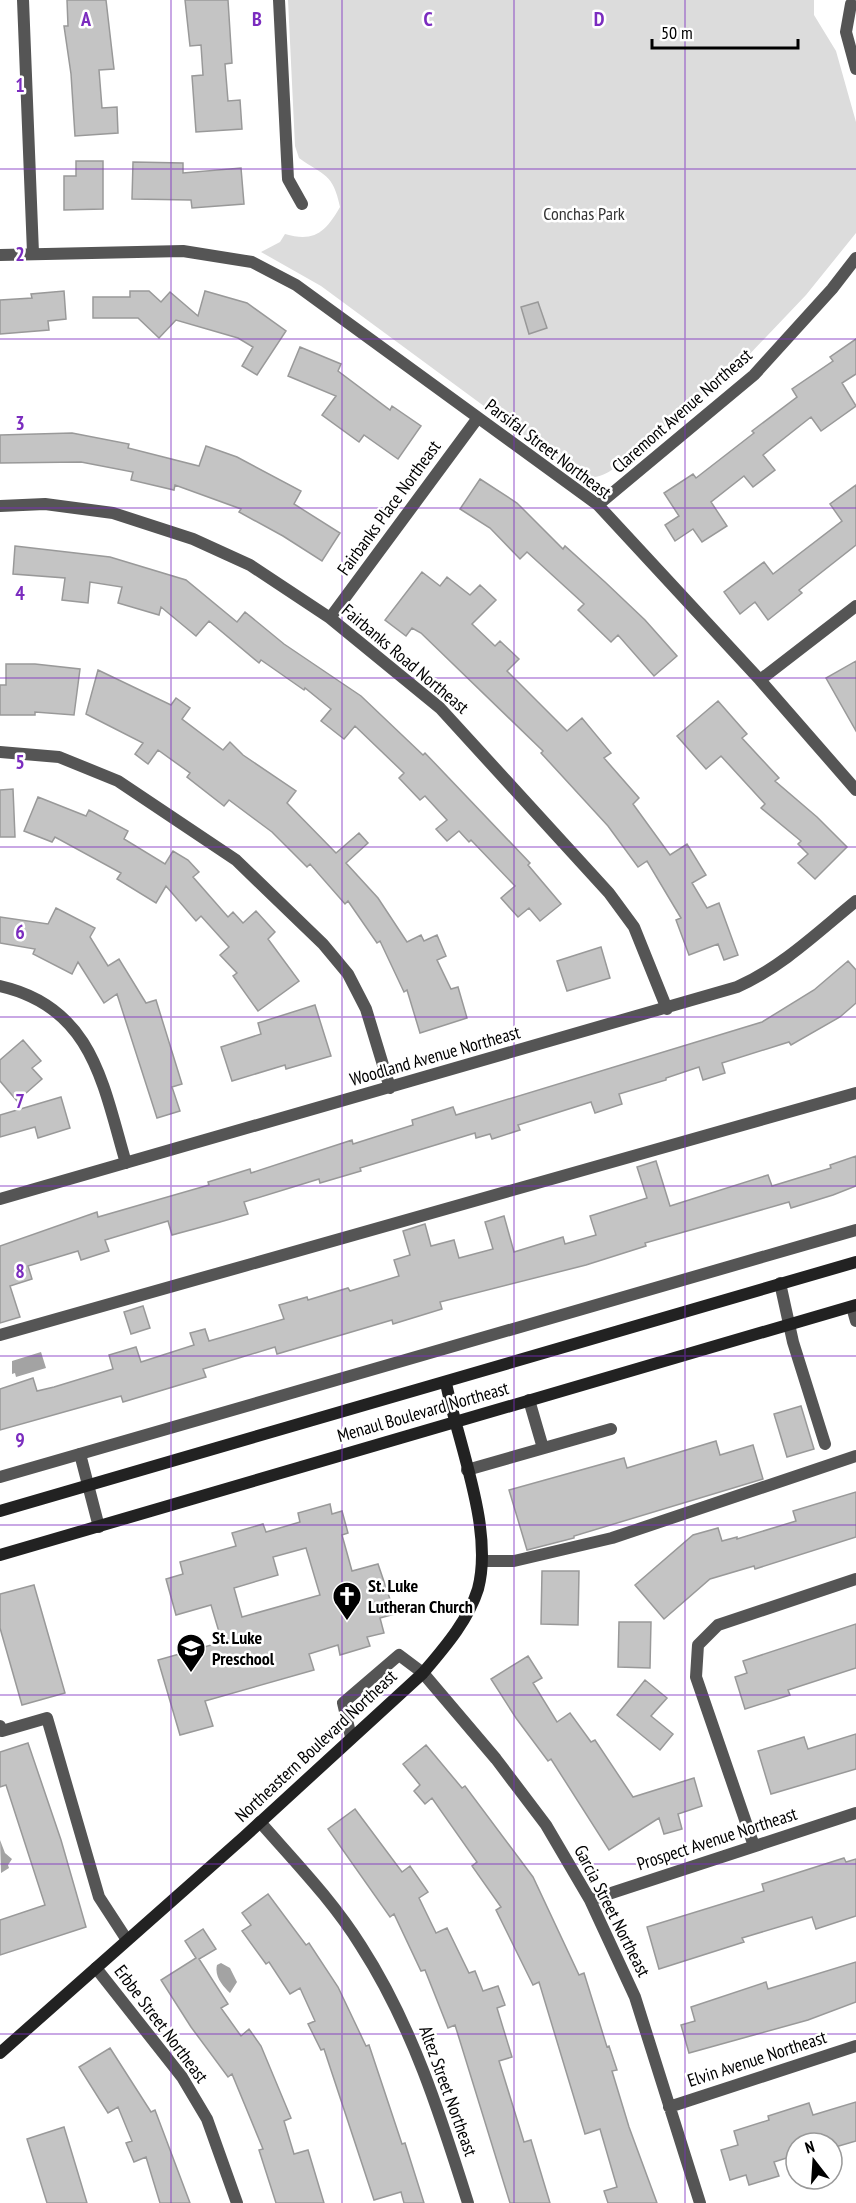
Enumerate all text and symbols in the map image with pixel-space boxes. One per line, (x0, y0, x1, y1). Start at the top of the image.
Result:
text: A (80, 6, 92, 32)
text: B (252, 6, 262, 32)
text: C (423, 6, 433, 32)
text: D (594, 6, 605, 32)
scale bar (652, 12, 798, 50)
text: 50 m (661, 21, 693, 44)
text: 1 (15, 72, 25, 98)
park label: Conchas Park (543, 202, 625, 225)
text: 2 (15, 241, 25, 267)
street label: Claremont Avenue Northeast (607, 343, 757, 478)
street label: Parsifal Street Northeast (481, 394, 616, 504)
text: 3 (15, 410, 25, 436)
street label: Fairbanks Place Northeast (332, 436, 445, 580)
text: 4 (15, 580, 25, 606)
street label: Fairbanks Road Northeast (337, 599, 474, 719)
text: 5 (15, 749, 25, 775)
text: 6 (15, 919, 25, 945)
street label: Woodland Avenue Northeast (347, 1020, 523, 1091)
text: 7 (15, 1088, 25, 1114)
text: 8 (15, 1258, 25, 1284)
street label: Menaul Boulevard Northeast (334, 1376, 511, 1447)
text: 9 (15, 1427, 25, 1453)
place label: St. Luke Lutheran Church (368, 1574, 473, 1618)
church icon: St. Luke Lutheran Church (331, 1580, 363, 1622)
place label: St. Luke Preschool (212, 1626, 275, 1670)
school or university icon: St. Luke Preschool (175, 1632, 207, 1674)
street label: Northeastern Boulevard Northeast (230, 1665, 401, 1827)
street label: Prospect Avenue Northeast (634, 1802, 800, 1875)
street label: Garcia Street Northeast (569, 1841, 656, 1981)
street label: Erbbe Street Northeast (109, 1960, 213, 2087)
street label: Altez Street Northeast (414, 2022, 483, 2159)
street label: Elvin Avenue Northeast (684, 2025, 829, 2092)
north arrow (784, 2131, 844, 2191)
text: N (803, 2136, 817, 2157)

